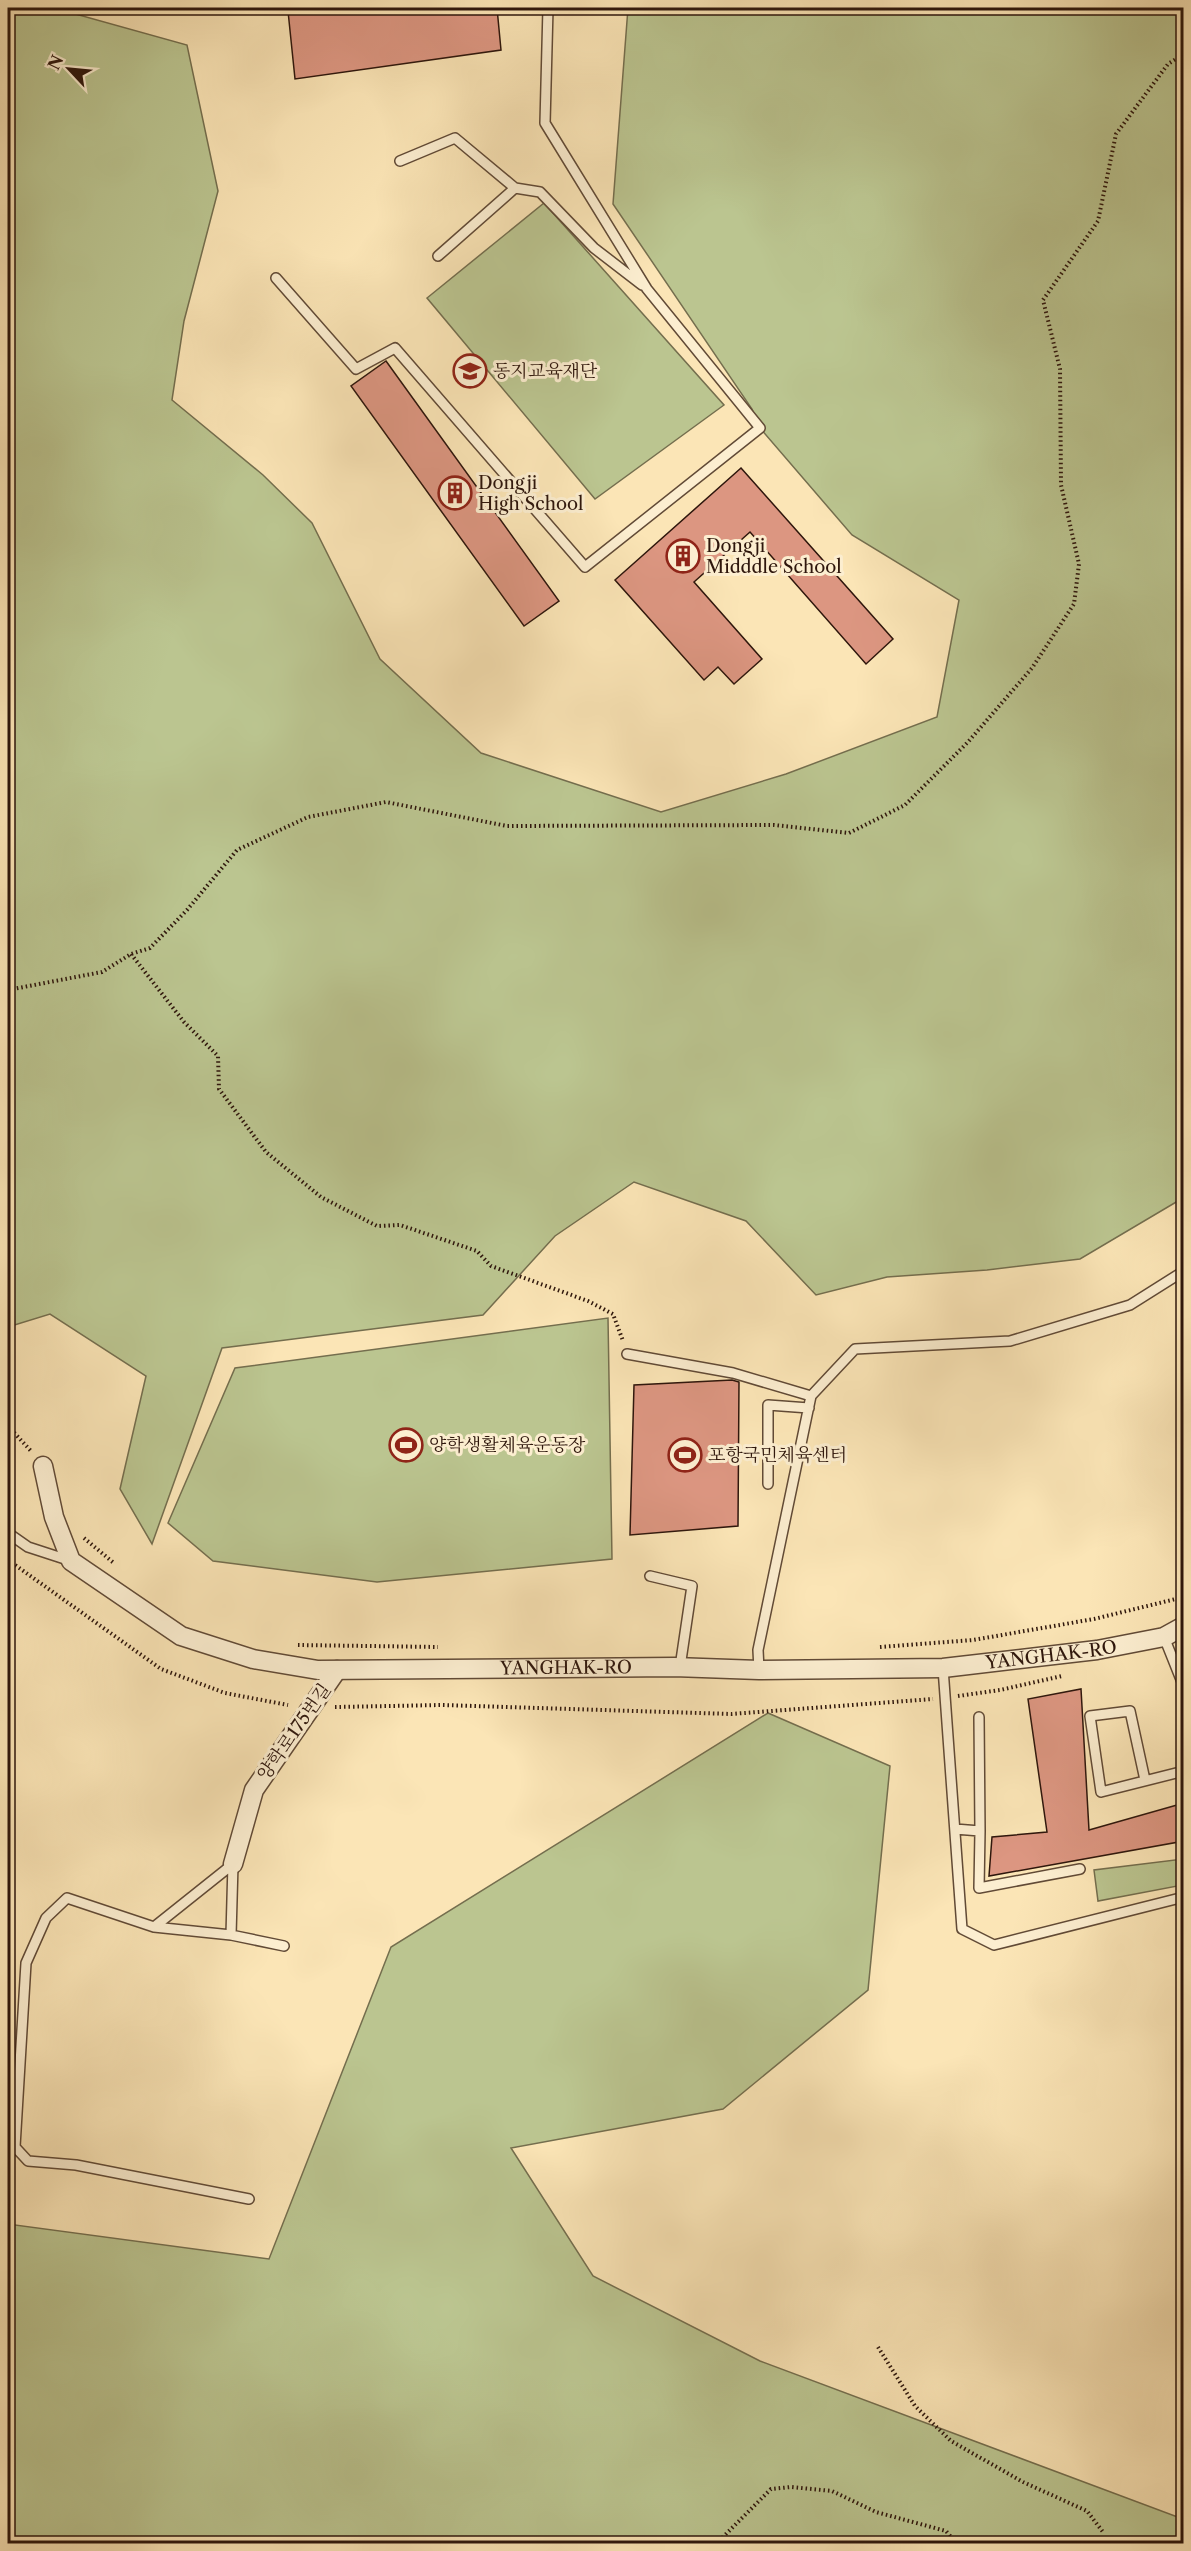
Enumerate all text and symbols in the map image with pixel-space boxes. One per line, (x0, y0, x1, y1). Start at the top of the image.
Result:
north arrow (39, 39, 99, 99)
text: N (43, 52, 68, 73)
school or university icon: 동지교육재단 (452, 353, 488, 389)
place label: 동지교육재단 (493, 360, 598, 382)
place label: Dongji High School (478, 472, 583, 515)
building icon: Dongji High School (437, 475, 473, 511)
place label: Dongji Midddle School (706, 535, 842, 578)
building icon: Dongji Midddle School (665, 538, 701, 574)
sports icon: 양학생활체육운동장 (388, 1427, 424, 1463)
place label: 양학생활체육운동장 (429, 1434, 586, 1456)
sports icon: 포항국민체육센터 (667, 1437, 703, 1473)
place label: 포항국민체육센터 (708, 1444, 847, 1466)
street label: YANGHAK-RO (983, 1635, 1119, 1674)
street label: YANGHAK-RO (499, 1656, 632, 1679)
street label: 양학로175번길 (253, 1679, 335, 1785)

